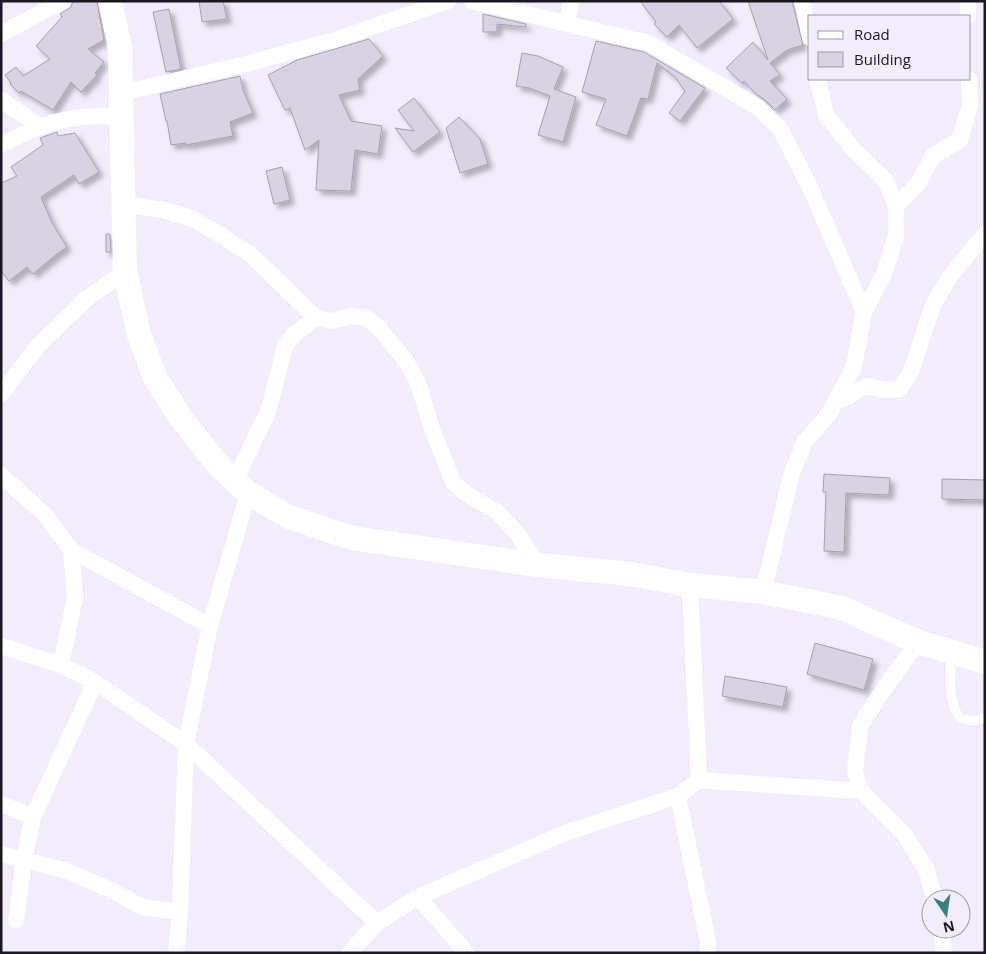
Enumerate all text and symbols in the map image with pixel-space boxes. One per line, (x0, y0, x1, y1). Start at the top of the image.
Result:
legend (808, 15, 971, 80)
text: Road (854, 24, 890, 44)
text: Building (854, 49, 911, 69)
north arrow (921, 889, 971, 939)
text: N (941, 917, 957, 938)

